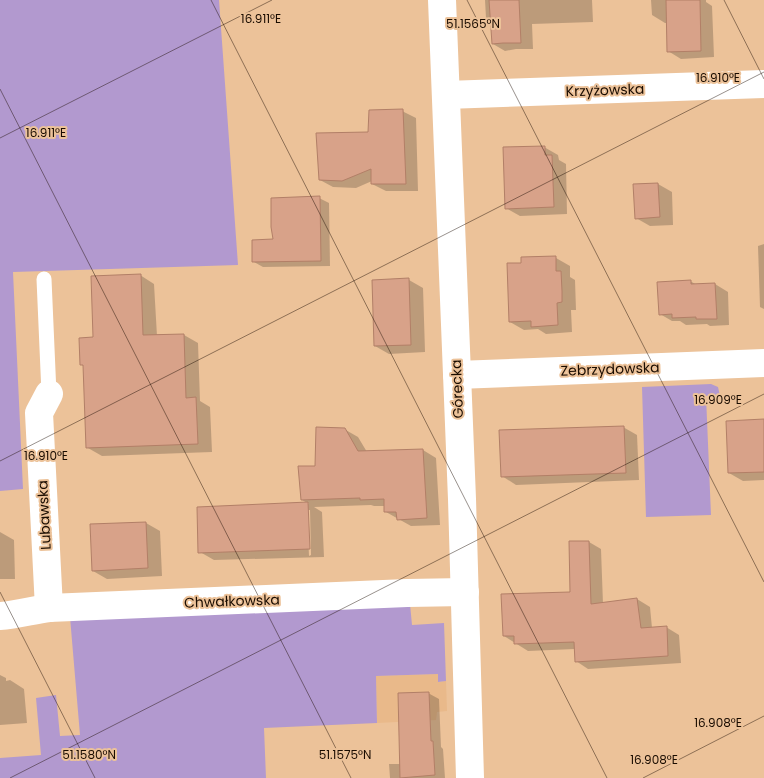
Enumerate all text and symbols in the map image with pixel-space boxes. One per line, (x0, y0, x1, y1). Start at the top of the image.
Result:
text: 16.911°E (241, 10, 281, 27)
text: 51.1565°N (446, 15, 500, 32)
text: 16.910°E (696, 69, 740, 86)
street label: Krzyżowska (565, 79, 645, 101)
text: 16.911°E (26, 124, 66, 141)
street label: Zebrzydowska (560, 357, 660, 381)
street label: Górecka (446, 359, 468, 419)
text: 16.909°E (694, 391, 742, 408)
text: 16.910°E (24, 447, 68, 464)
street label: Lubawska (32, 480, 56, 550)
street label: Chwałkowska (184, 589, 280, 613)
text: 16.908°E (694, 714, 742, 731)
text: 51.1580°N (62, 746, 116, 763)
text: 51.1575°N (319, 746, 371, 763)
text: 16.908°E (630, 751, 678, 768)

